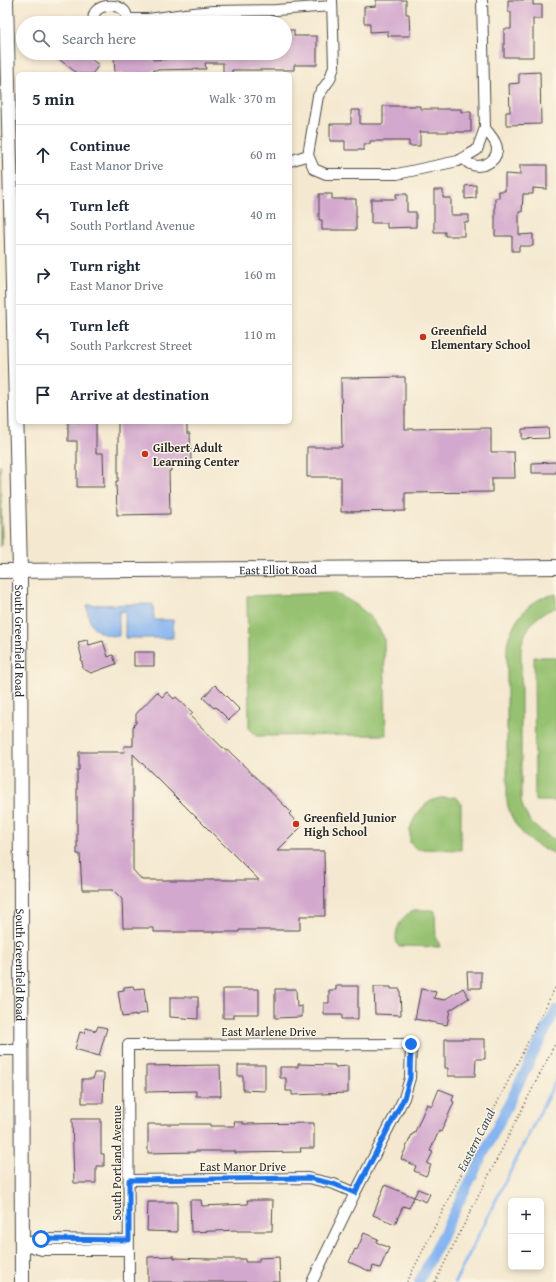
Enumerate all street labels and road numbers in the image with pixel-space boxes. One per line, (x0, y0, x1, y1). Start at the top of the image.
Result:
street label: East Elliot Road (239, 560, 318, 578)
street label: South Greenfield Road (12, 585, 29, 698)
street label: South Greenfield Road (12, 909, 30, 1022)
street label: East Marlene Drive (222, 1023, 317, 1040)
street label: South Portland Avenue (108, 1105, 125, 1221)
street label: East Manor Drive (200, 1158, 286, 1175)

